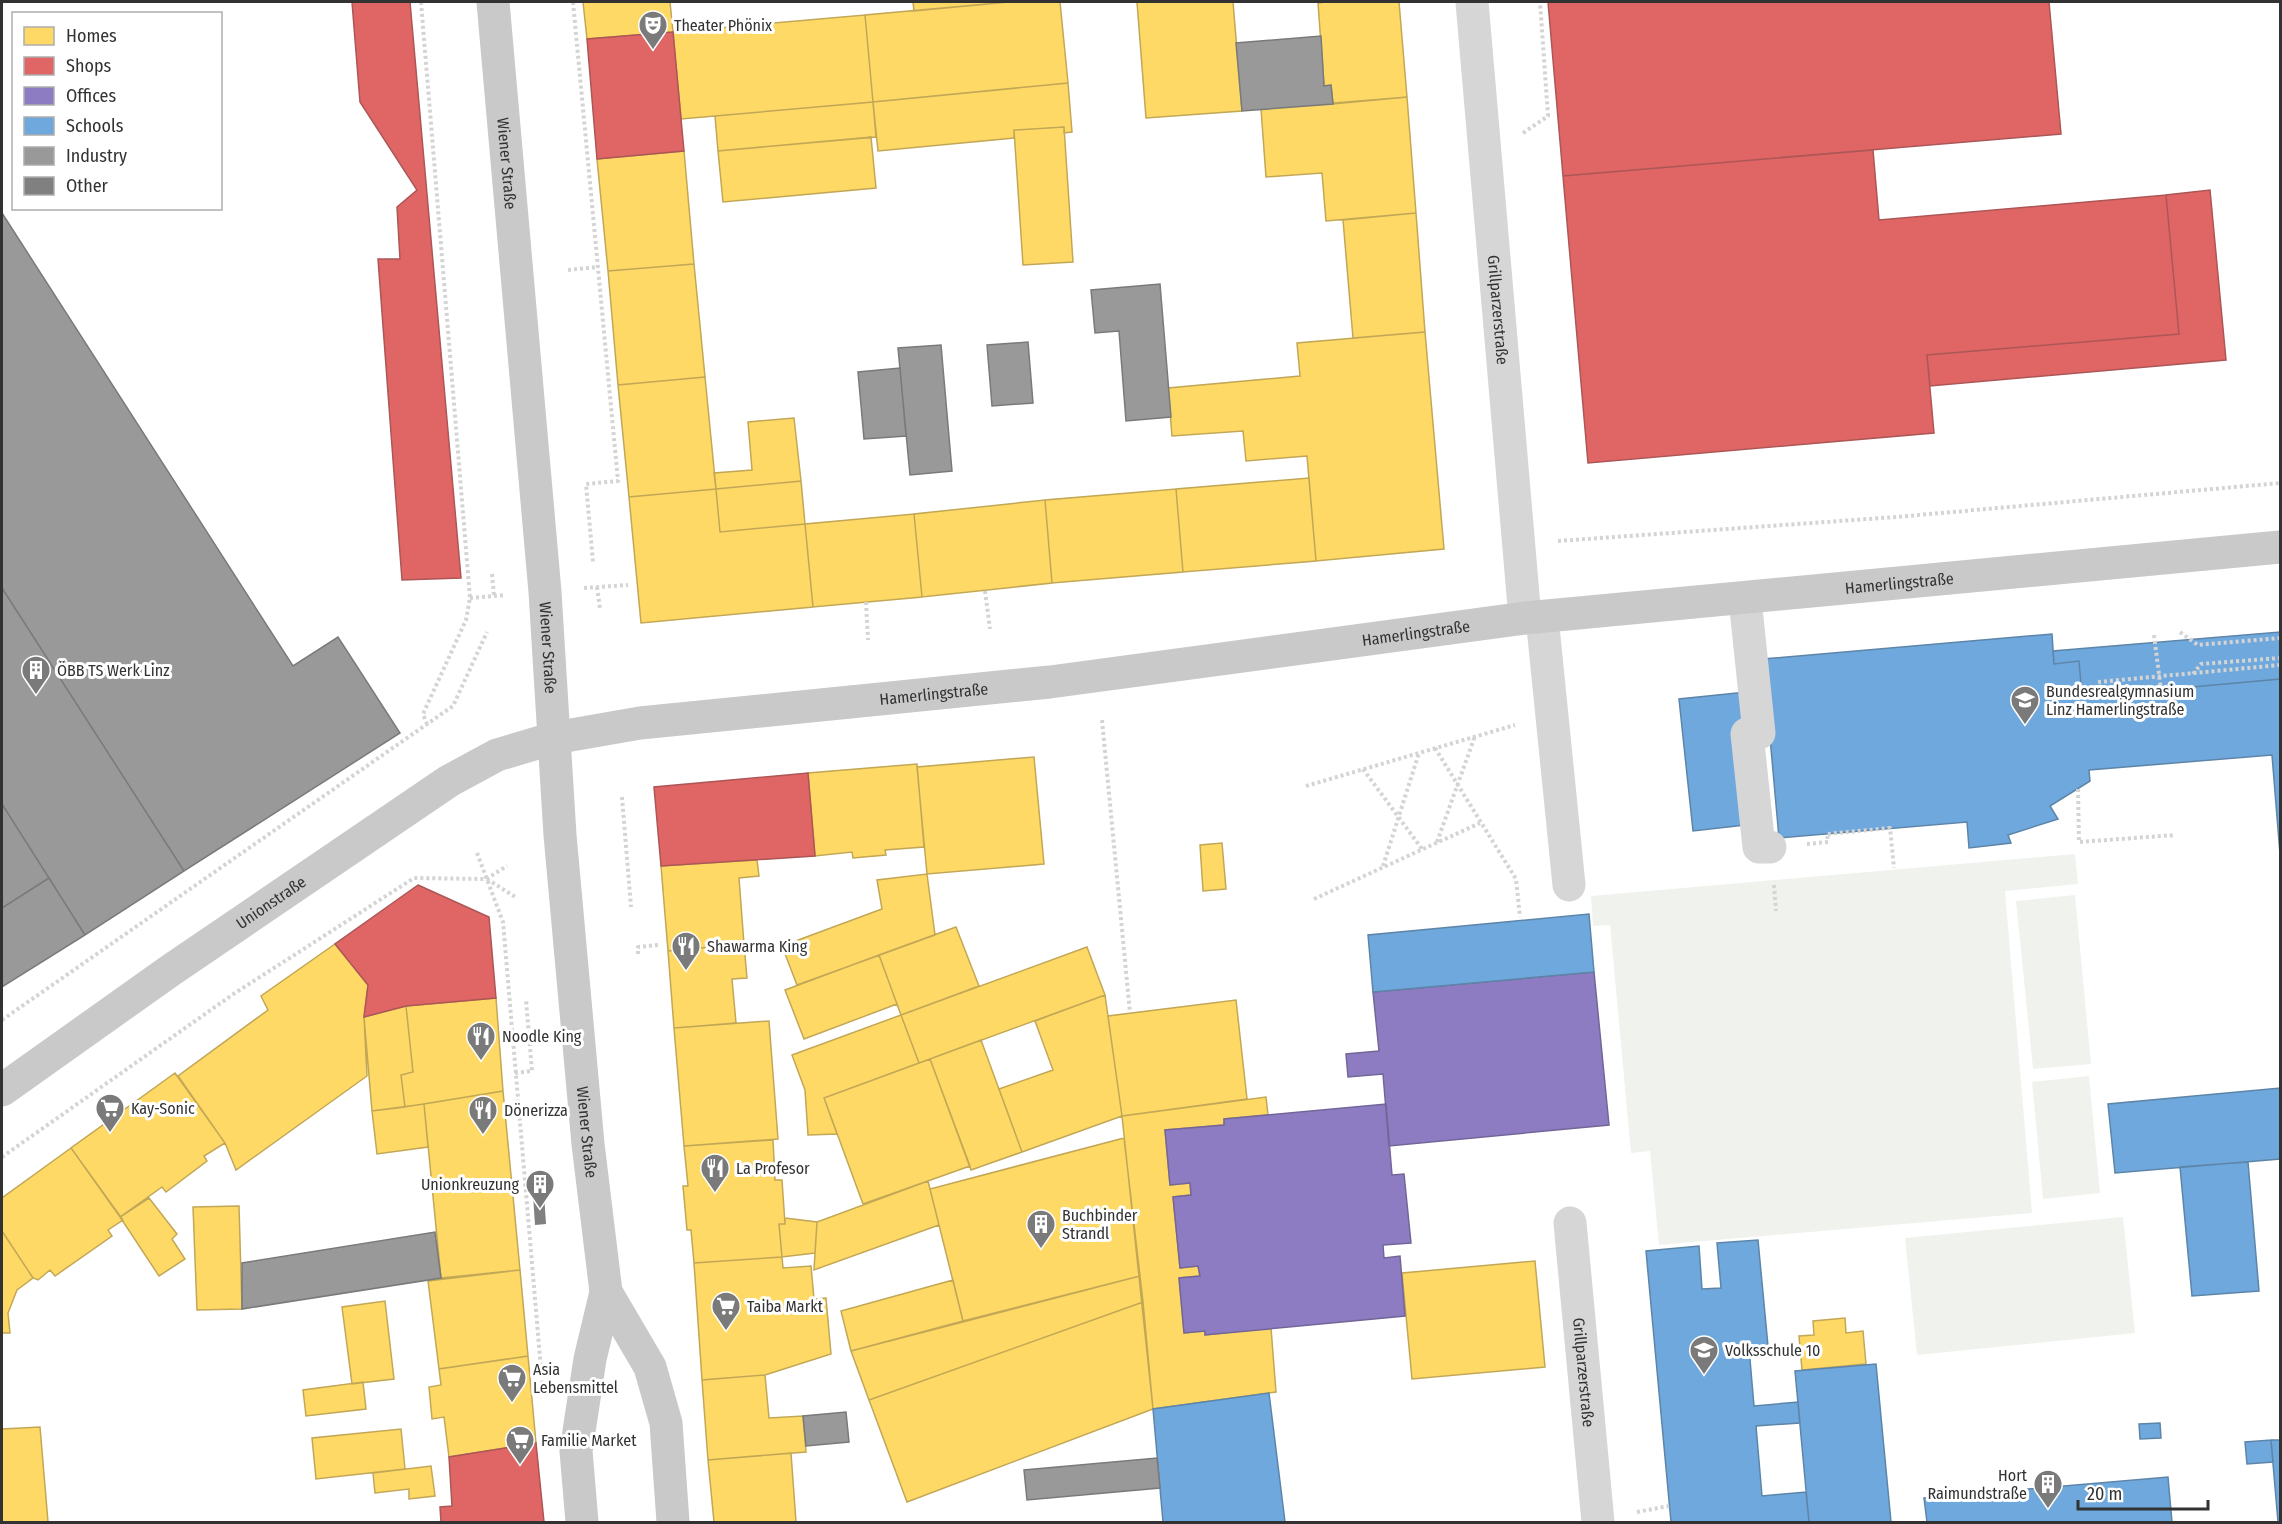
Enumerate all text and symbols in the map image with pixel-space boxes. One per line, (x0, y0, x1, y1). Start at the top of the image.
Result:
theatre icon: Theater Phönix (637, 9, 669, 51)
legend (12, 12, 222, 210)
place label: Theater Phönix (674, 16, 772, 35)
text: Homes (66, 25, 117, 47)
text: Shops (66, 55, 111, 77)
text: Offices (66, 85, 116, 107)
text: Schools (66, 115, 124, 137)
street label: Wiener Straße (493, 117, 520, 210)
text: Industry (66, 145, 127, 167)
text: Other (66, 175, 109, 197)
street label: Grillparzerstraße (1484, 254, 1512, 366)
street label: Hamerlingstraße (1844, 569, 1954, 598)
street label: Wiener Straße (536, 601, 560, 694)
street label: Hamerlingstraße (1361, 616, 1471, 650)
building icon: ÖBB TS Werk Linz (20, 654, 52, 696)
place label: ÖBB TS Werk Linz (57, 661, 170, 680)
street label: Hamerlingstraße (879, 679, 989, 709)
place label: Bundesrealgymnasium Linz Hamerlingstraße (2046, 682, 2194, 719)
school or university icon: Bundesrealgymnasium Linz Hamerlingstraße (2009, 684, 2041, 726)
street label: Unionstraße (233, 872, 310, 933)
restaurant icon: Shawarma King (670, 930, 702, 972)
place label: Shawarma King (707, 937, 808, 956)
restaurant icon: Noodle King (465, 1020, 497, 1062)
place label: Noodle King (502, 1027, 582, 1046)
street label: Wiener Straße (573, 1085, 601, 1179)
supermarket icon: Kay-Sonic (94, 1092, 126, 1134)
restaurant icon: Dönerizza (467, 1094, 499, 1136)
place label: Kay-Sonic (131, 1099, 195, 1118)
place label: Dönerizza (504, 1101, 568, 1120)
restaurant icon: La Profesor (699, 1152, 731, 1194)
place label: La Profesor (736, 1159, 810, 1178)
building icon: Unionkreuzung (524, 1168, 556, 1210)
place label: Unionkreuzung (421, 1175, 519, 1194)
place label: Buchbinder Strandl (1062, 1206, 1138, 1243)
building icon: Buchbinder Strandl (1025, 1208, 1057, 1250)
supermarket icon: Taiba Markt (710, 1290, 742, 1332)
place label: Taiba Markt (747, 1297, 824, 1316)
street label: Grillparzerstraße (1569, 1317, 1598, 1428)
school or university icon: Volksschule 10 (1688, 1334, 1720, 1376)
place label: Volksschule 10 (1725, 1341, 1820, 1360)
place label: Asia Lebensmittel (533, 1360, 618, 1397)
supermarket icon: Asia Lebensmittel (496, 1362, 528, 1404)
supermarket icon: Familie Market (504, 1424, 536, 1466)
place label: Familie Market (541, 1431, 637, 1450)
place label: Hort Raimundstraße (1927, 1466, 2028, 1503)
building icon: Hort Raimundstraße (2032, 1468, 2064, 1510)
scale bar (2078, 1473, 2208, 1511)
text: 20 m (2087, 1483, 2122, 1505)

